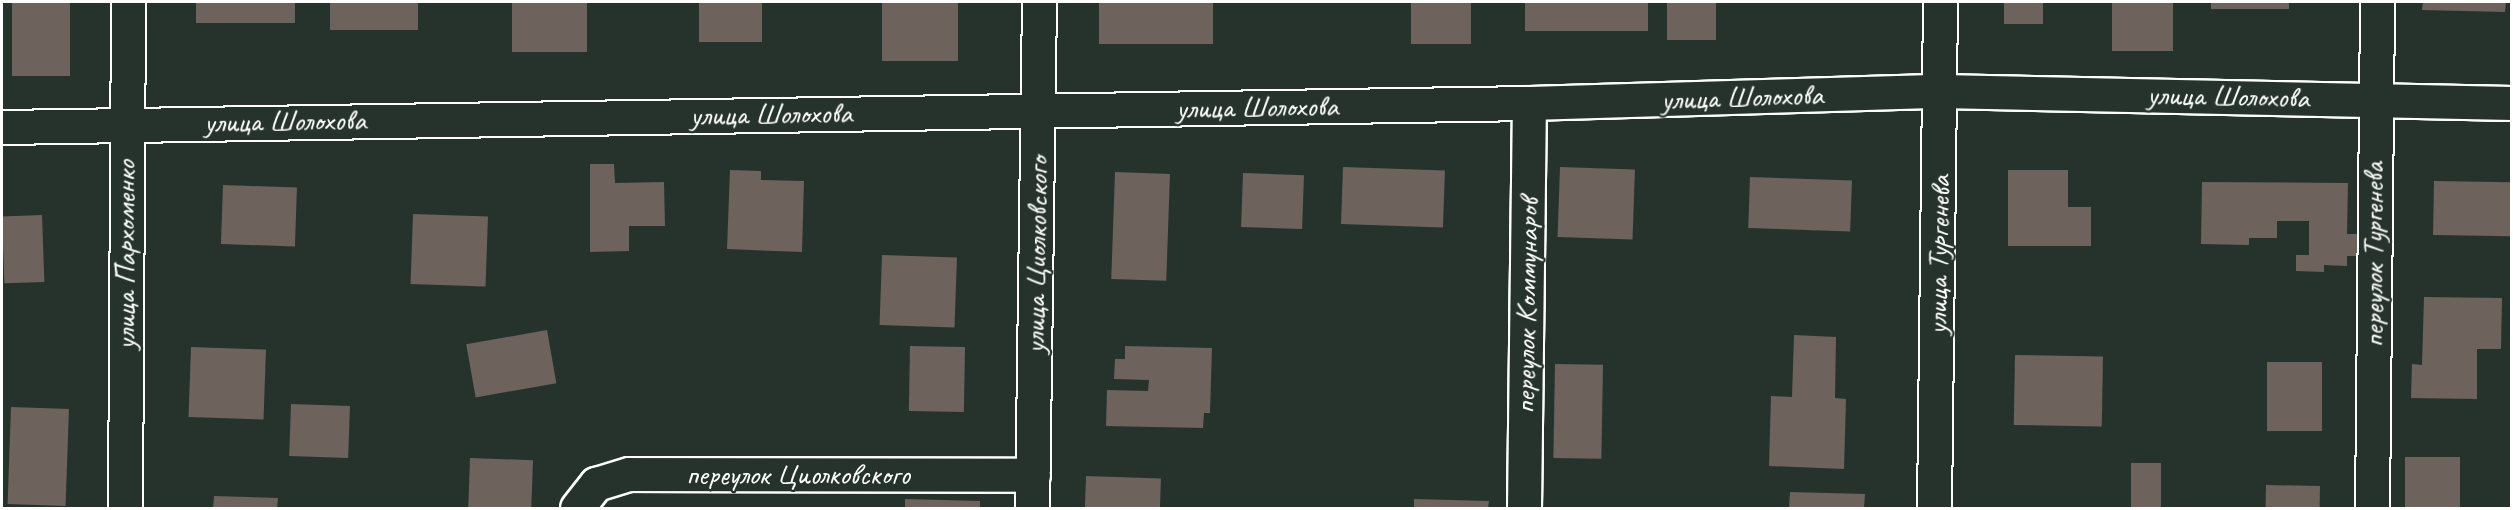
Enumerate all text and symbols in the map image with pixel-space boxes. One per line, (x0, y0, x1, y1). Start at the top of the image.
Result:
street label: улица Шолохова (1660, 76, 1824, 118)
street label: улица Шолохова (2146, 77, 2310, 115)
street label: улица Шолохова (1175, 88, 1339, 126)
street label: улица Шолохова (689, 95, 853, 133)
street label: улица Шолохова (203, 102, 367, 140)
street label: улица Циолковского (1016, 156, 1056, 354)
street label: улица Пархоменко (107, 161, 143, 349)
street label: переулок Тургенева (2355, 162, 2391, 348)
street label: улица Тургенева (1919, 175, 1957, 335)
street label: переулок Коммунаров (1506, 199, 1546, 413)
street label: переулок Циолковского (687, 456, 909, 492)

